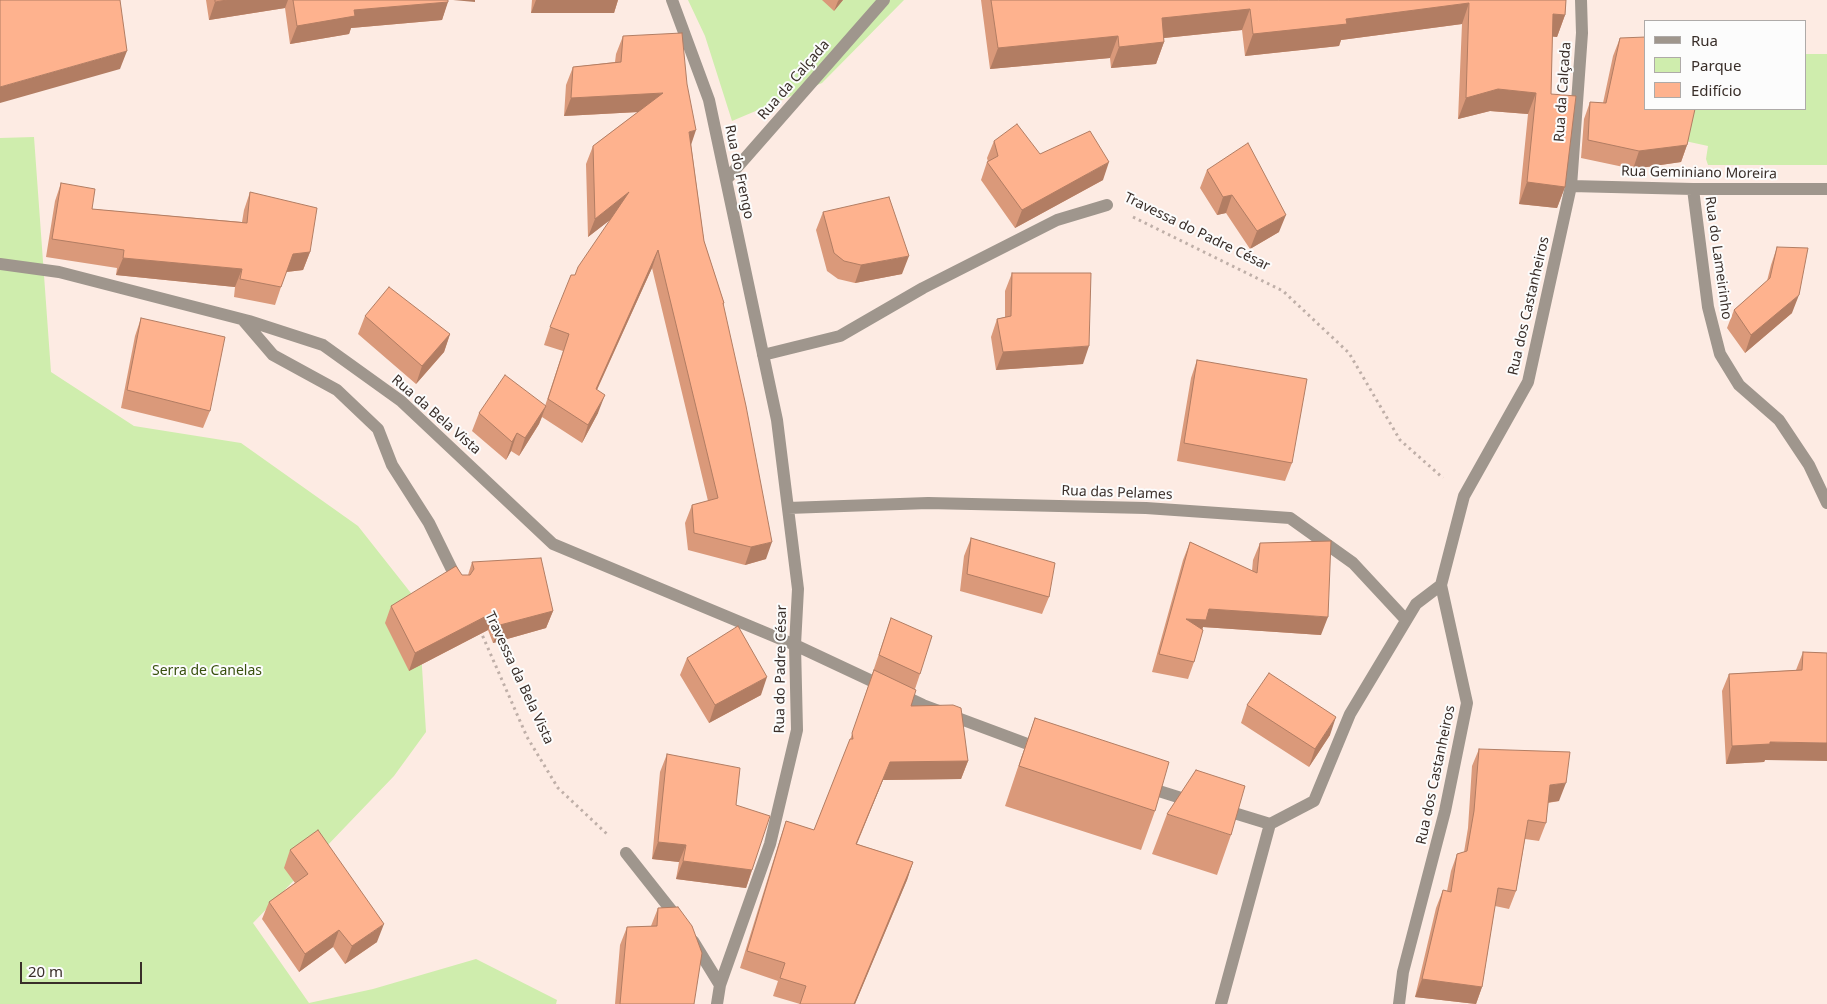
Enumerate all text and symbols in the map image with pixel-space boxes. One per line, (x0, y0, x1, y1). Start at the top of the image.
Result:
legend (1644, 20, 1807, 110)
text: Rua (1691, 30, 1718, 50)
street label: Rua da Calçada (755, 37, 833, 123)
street label: Rua da Calçada (1551, 41, 1575, 143)
text: Parque (1691, 55, 1741, 75)
text: Edifício (1691, 80, 1742, 100)
street label: Rua do Frengo (721, 123, 757, 221)
street label: Rua Geminiano Moreira (1621, 163, 1777, 183)
street label: Travessa do Padre César (1121, 189, 1273, 275)
street label: Rua do Lameirinho (1701, 195, 1735, 321)
street label: Rua dos Castanheiros (1505, 235, 1553, 377)
street label: Rua da Bela Vista (388, 372, 484, 458)
street label: Rua das Pelames (1061, 483, 1173, 503)
street label: Rua do Padre César (771, 605, 791, 733)
street label: Travessa da Bela Vista (481, 609, 557, 747)
park label: Serra de Canelas (152, 663, 262, 679)
street label: Rua dos Castanheiros (1413, 704, 1459, 846)
scale bar (22, 952, 145, 984)
text: 20 m (28, 961, 63, 981)

